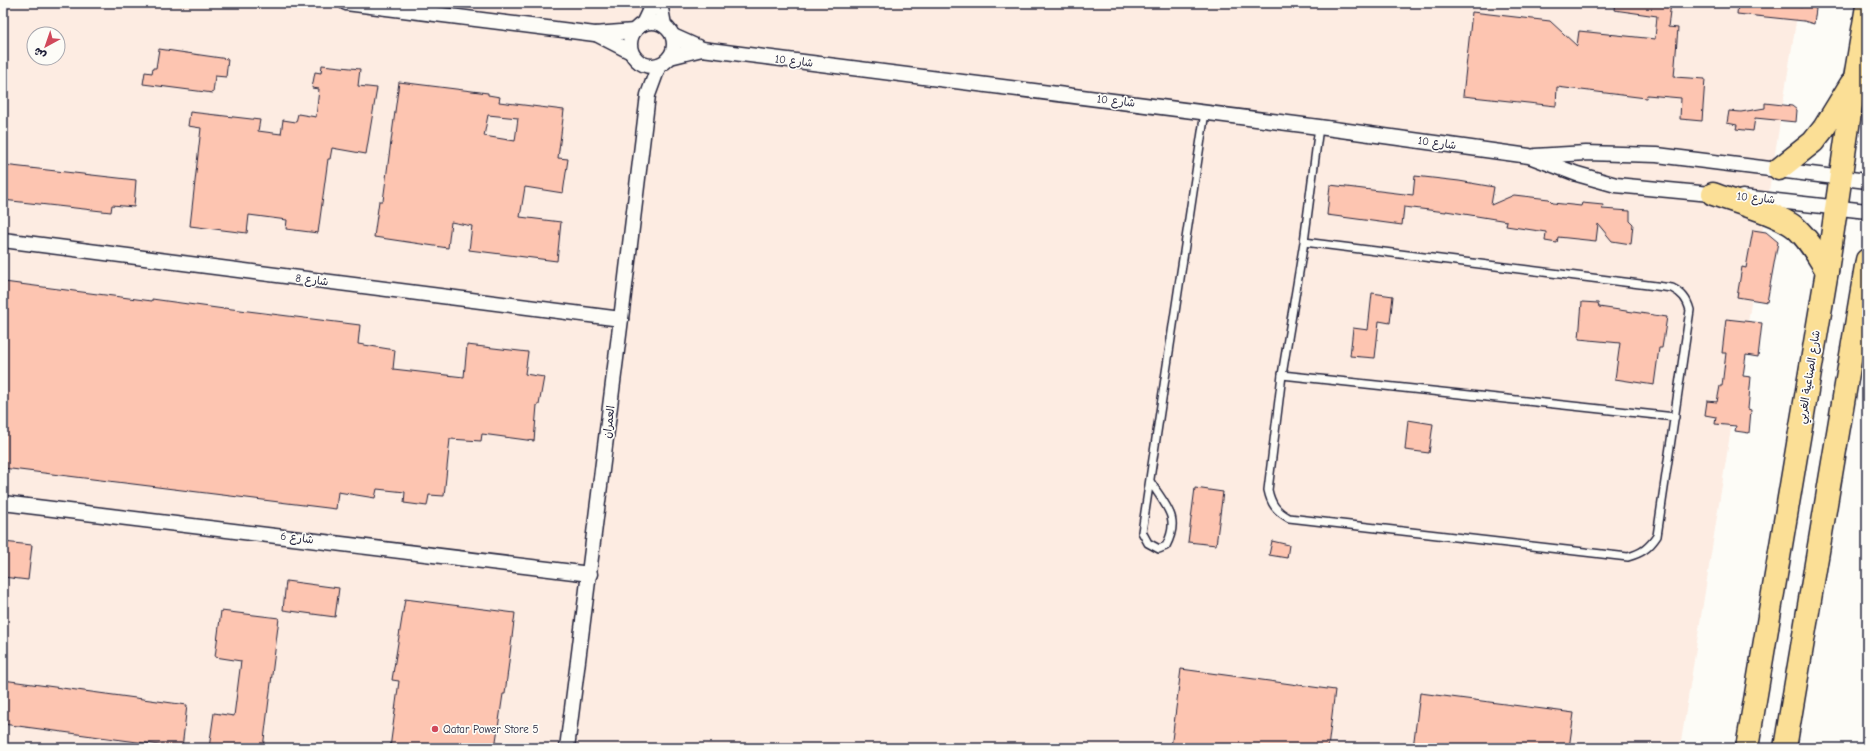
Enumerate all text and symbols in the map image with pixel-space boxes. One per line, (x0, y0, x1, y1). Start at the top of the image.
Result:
north arrow (26, 26, 66, 66)
text: ش (31, 44, 49, 62)
street label: شارع 10 (774, 52, 814, 72)
street label: شارع 10 (1096, 92, 1136, 112)
street label: شارع 10 (1417, 134, 1457, 154)
street label: شارع 10 (1736, 190, 1776, 208)
street label: شارع 8 (295, 272, 329, 290)
street label: شارع الصناعية الغربي (1795, 329, 1827, 425)
street label: العمران (601, 405, 617, 439)
street label: شارع 6 (279, 530, 314, 548)
place label: Qatar Power Store 5 (443, 723, 538, 736)
marker: Qatar Power Store 5 (430, 724, 440, 734)

